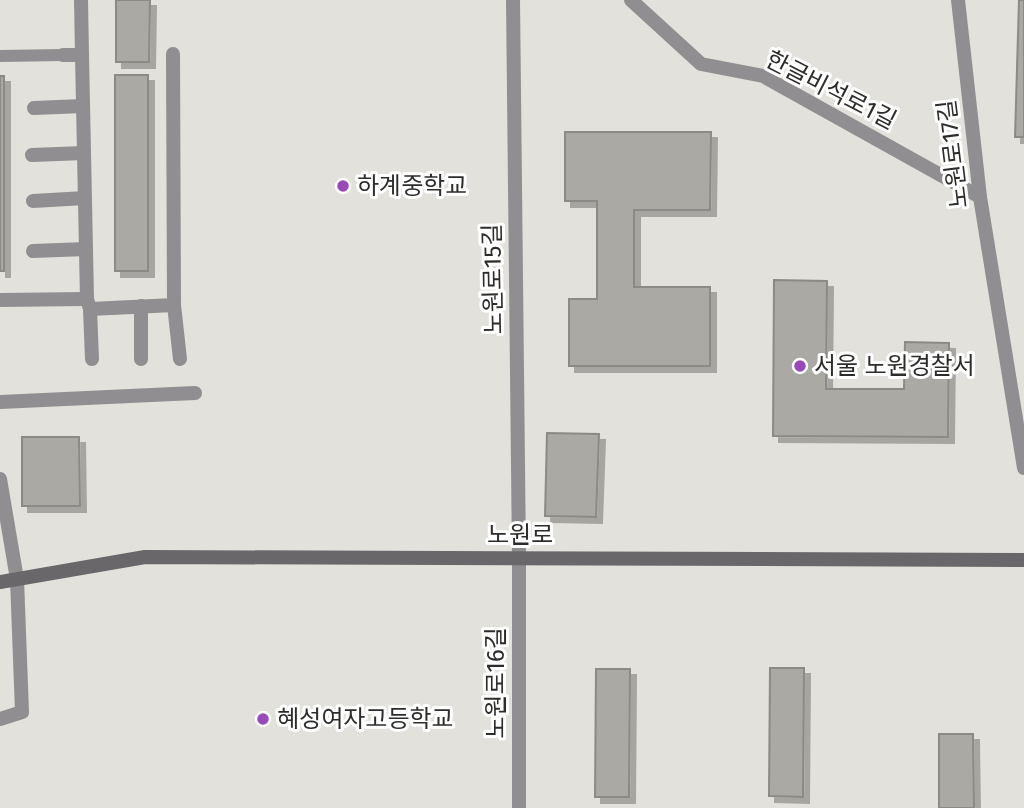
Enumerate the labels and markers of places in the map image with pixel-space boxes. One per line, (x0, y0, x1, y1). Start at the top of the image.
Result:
place label: 하계중학교 (357, 172, 467, 200)
marker: 하계중학교 (335, 178, 351, 194)
place label: 서울 노원경찰서 (814, 352, 975, 380)
marker: 서울 노원경찰서 (792, 358, 808, 374)
place label: 혜성여자고등학교 (277, 705, 454, 733)
marker: 혜성여자고등학교 (255, 711, 271, 727)

